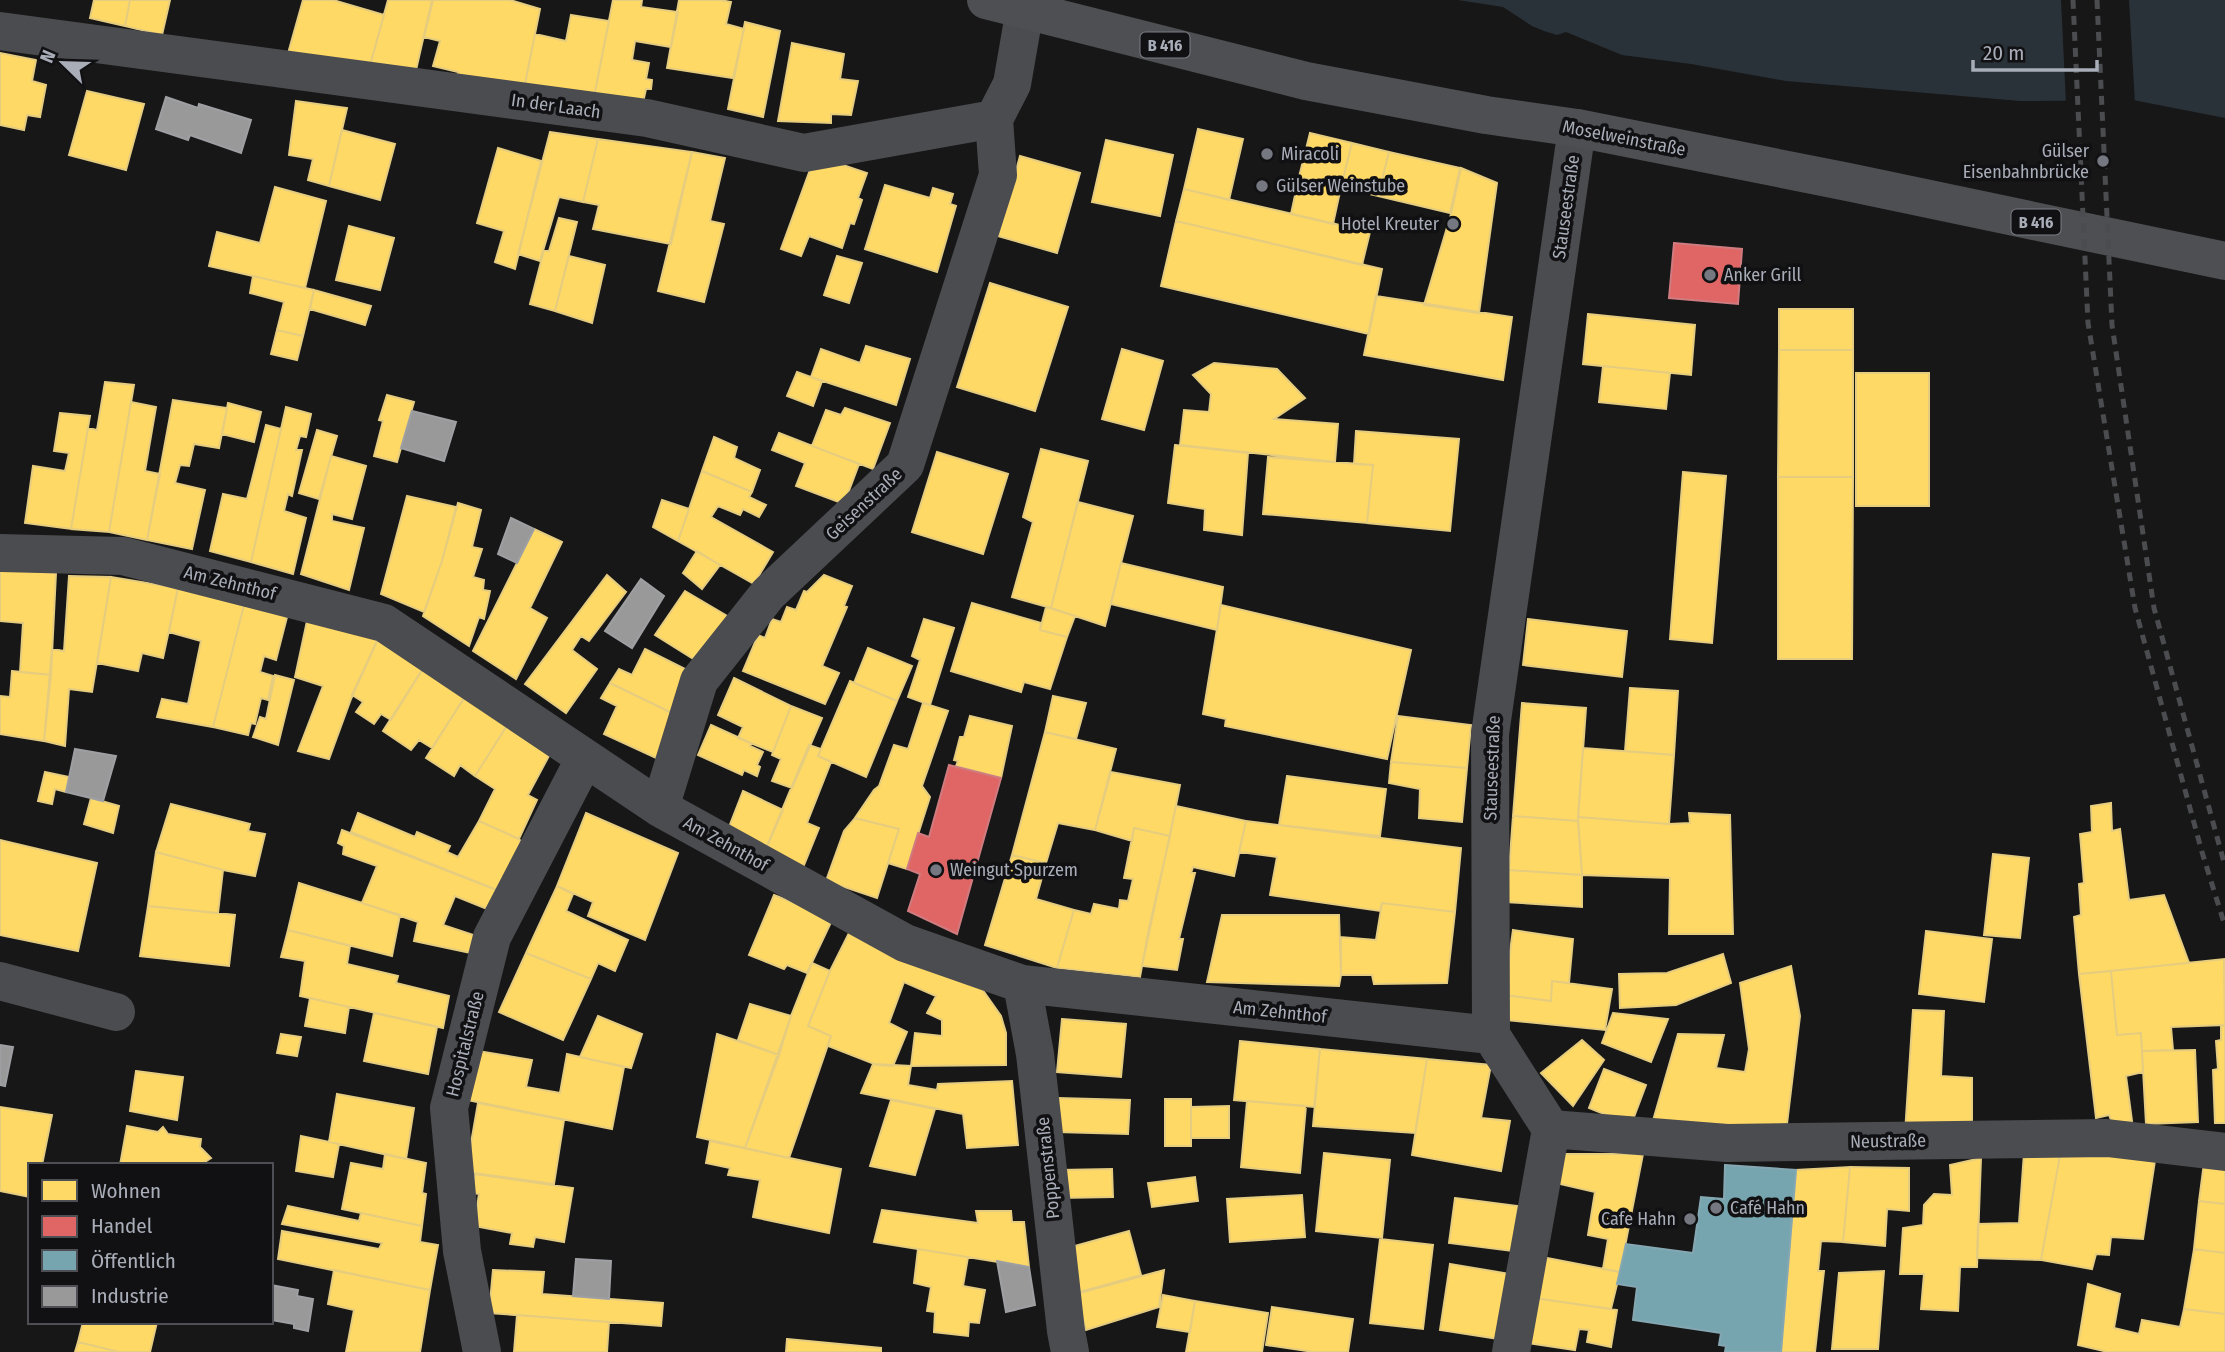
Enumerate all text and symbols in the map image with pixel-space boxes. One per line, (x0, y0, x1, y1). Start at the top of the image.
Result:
north arrow (28, 28, 98, 98)
scale bar (1973, 28, 2097, 72)
road number: B 416 (1140, 32, 1190, 58)
text: 20 m (1983, 40, 2024, 66)
text: N (35, 47, 61, 66)
street label: In der Laach (510, 89, 602, 123)
street label: Moselweinstraße (1561, 115, 1688, 161)
place label: Gülser Eisenbahnbrücke (1963, 140, 2090, 183)
place label: Miracoli (1281, 143, 1339, 165)
marker: Miracoli (1259, 146, 1275, 162)
street label: Stauseestraße (1548, 153, 1584, 261)
marker: Gülser Eisenbahnbrücke (2095, 153, 2111, 169)
place label: Gülser Weinstube (1276, 175, 1405, 197)
marker: Gülser Weinstube (1254, 178, 1270, 194)
road number: B 416 (2011, 210, 2060, 234)
place label: Hotel Kreuter (1341, 213, 1440, 235)
marker: Hotel Kreuter (1445, 216, 1461, 232)
place label: Anker Grill (1724, 264, 1801, 286)
marker: Anker Grill (1702, 267, 1718, 283)
street label: Geisenstraße (821, 463, 907, 545)
street label: Am Zehnthof (182, 561, 280, 605)
street label: Stauseestraße (1479, 715, 1505, 821)
street label: Am Zehnthof (680, 812, 774, 877)
place label: Weingut Spurzem (950, 859, 1078, 881)
marker: Weingut Spurzem (928, 862, 944, 878)
street label: Hospitalstraße (441, 989, 489, 1099)
street label: Am Zehnthof (1232, 996, 1329, 1028)
street label: Poppenstraße (1032, 1116, 1064, 1220)
street label: Neustraße (1850, 1129, 1926, 1153)
legend (28, 1163, 273, 1324)
text: Wohnen (91, 1178, 161, 1204)
place label: Café Hahn (1730, 1197, 1805, 1219)
marker: Café Hahn (1708, 1200, 1724, 1216)
place label: Cafe Hahn (1601, 1208, 1676, 1230)
marker: Cafe Hahn (1682, 1211, 1698, 1227)
text: Handel (91, 1213, 153, 1239)
text: Öffentlich (91, 1248, 176, 1274)
text: Industrie (91, 1283, 169, 1309)

